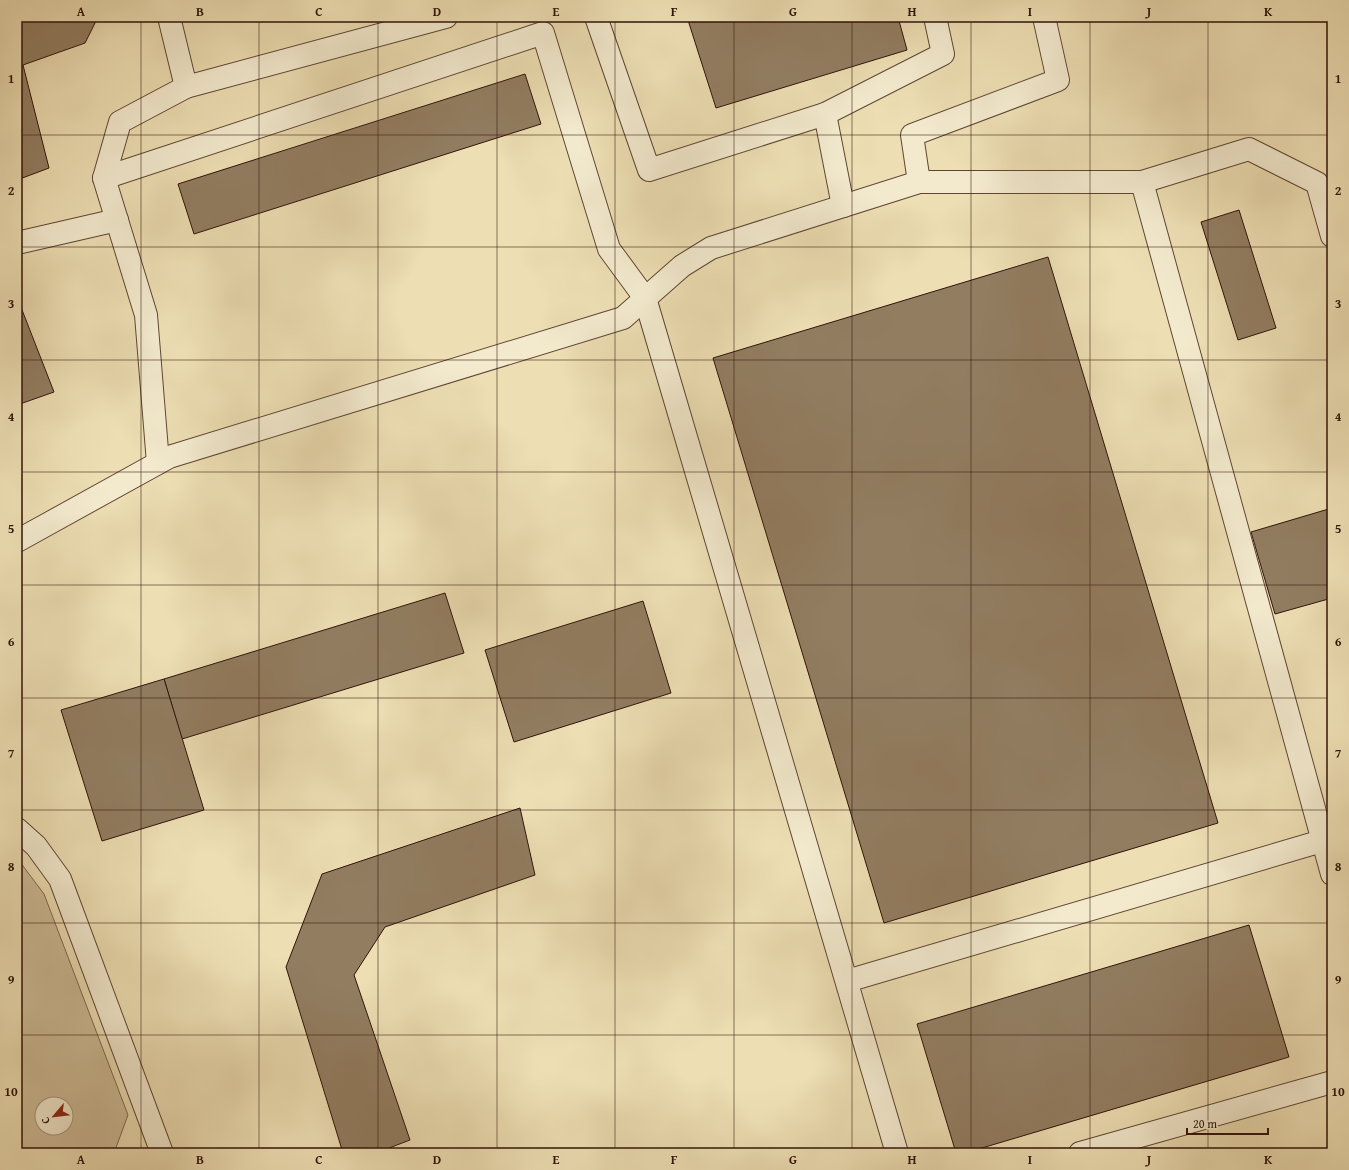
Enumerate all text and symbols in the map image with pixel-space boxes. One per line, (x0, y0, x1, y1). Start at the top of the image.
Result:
text: A (77, 2, 86, 21)
text: B (196, 2, 204, 21)
text: C (315, 2, 323, 21)
text: D (433, 2, 441, 21)
text: E (553, 2, 560, 21)
text: F (671, 2, 678, 21)
text: G (789, 2, 797, 21)
text: H (907, 2, 917, 21)
text: I (1028, 2, 1032, 21)
text: J (1145, 2, 1152, 21)
text: K (1264, 2, 1273, 21)
text: 1 (8, 69, 14, 88)
text: 1 (1335, 69, 1341, 88)
text: 2 (8, 181, 15, 200)
text: 2 (1335, 181, 1342, 200)
text: 3 (8, 294, 14, 313)
text: 3 (1335, 294, 1341, 313)
text: 4 (8, 407, 15, 426)
text: 4 (1335, 407, 1342, 426)
text: 5 (8, 519, 15, 538)
text: 5 (1335, 519, 1342, 538)
text: 6 (8, 632, 15, 651)
text: 6 (1335, 632, 1342, 651)
text: 7 (8, 744, 15, 763)
text: 7 (1335, 744, 1342, 763)
text: 8 (8, 857, 15, 876)
text: 8 (1335, 857, 1342, 876)
text: 9 (8, 970, 15, 989)
text: 9 (1335, 970, 1342, 989)
text: 10 (4, 1082, 18, 1101)
text: 10 (1331, 1082, 1345, 1101)
north arrow (34, 1096, 74, 1136)
scale bar (1187, 1110, 1268, 1136)
text: С (37, 1114, 54, 1127)
text: 20 m (1193, 1115, 1217, 1132)
text: A (77, 1150, 86, 1169)
text: B (196, 1150, 204, 1169)
text: C (315, 1150, 323, 1169)
text: D (433, 1150, 441, 1169)
text: E (553, 1150, 560, 1169)
text: F (671, 1150, 678, 1169)
text: G (789, 1150, 797, 1169)
text: H (907, 1150, 917, 1169)
text: I (1028, 1150, 1032, 1169)
text: J (1145, 1150, 1152, 1169)
text: K (1264, 1150, 1273, 1169)

